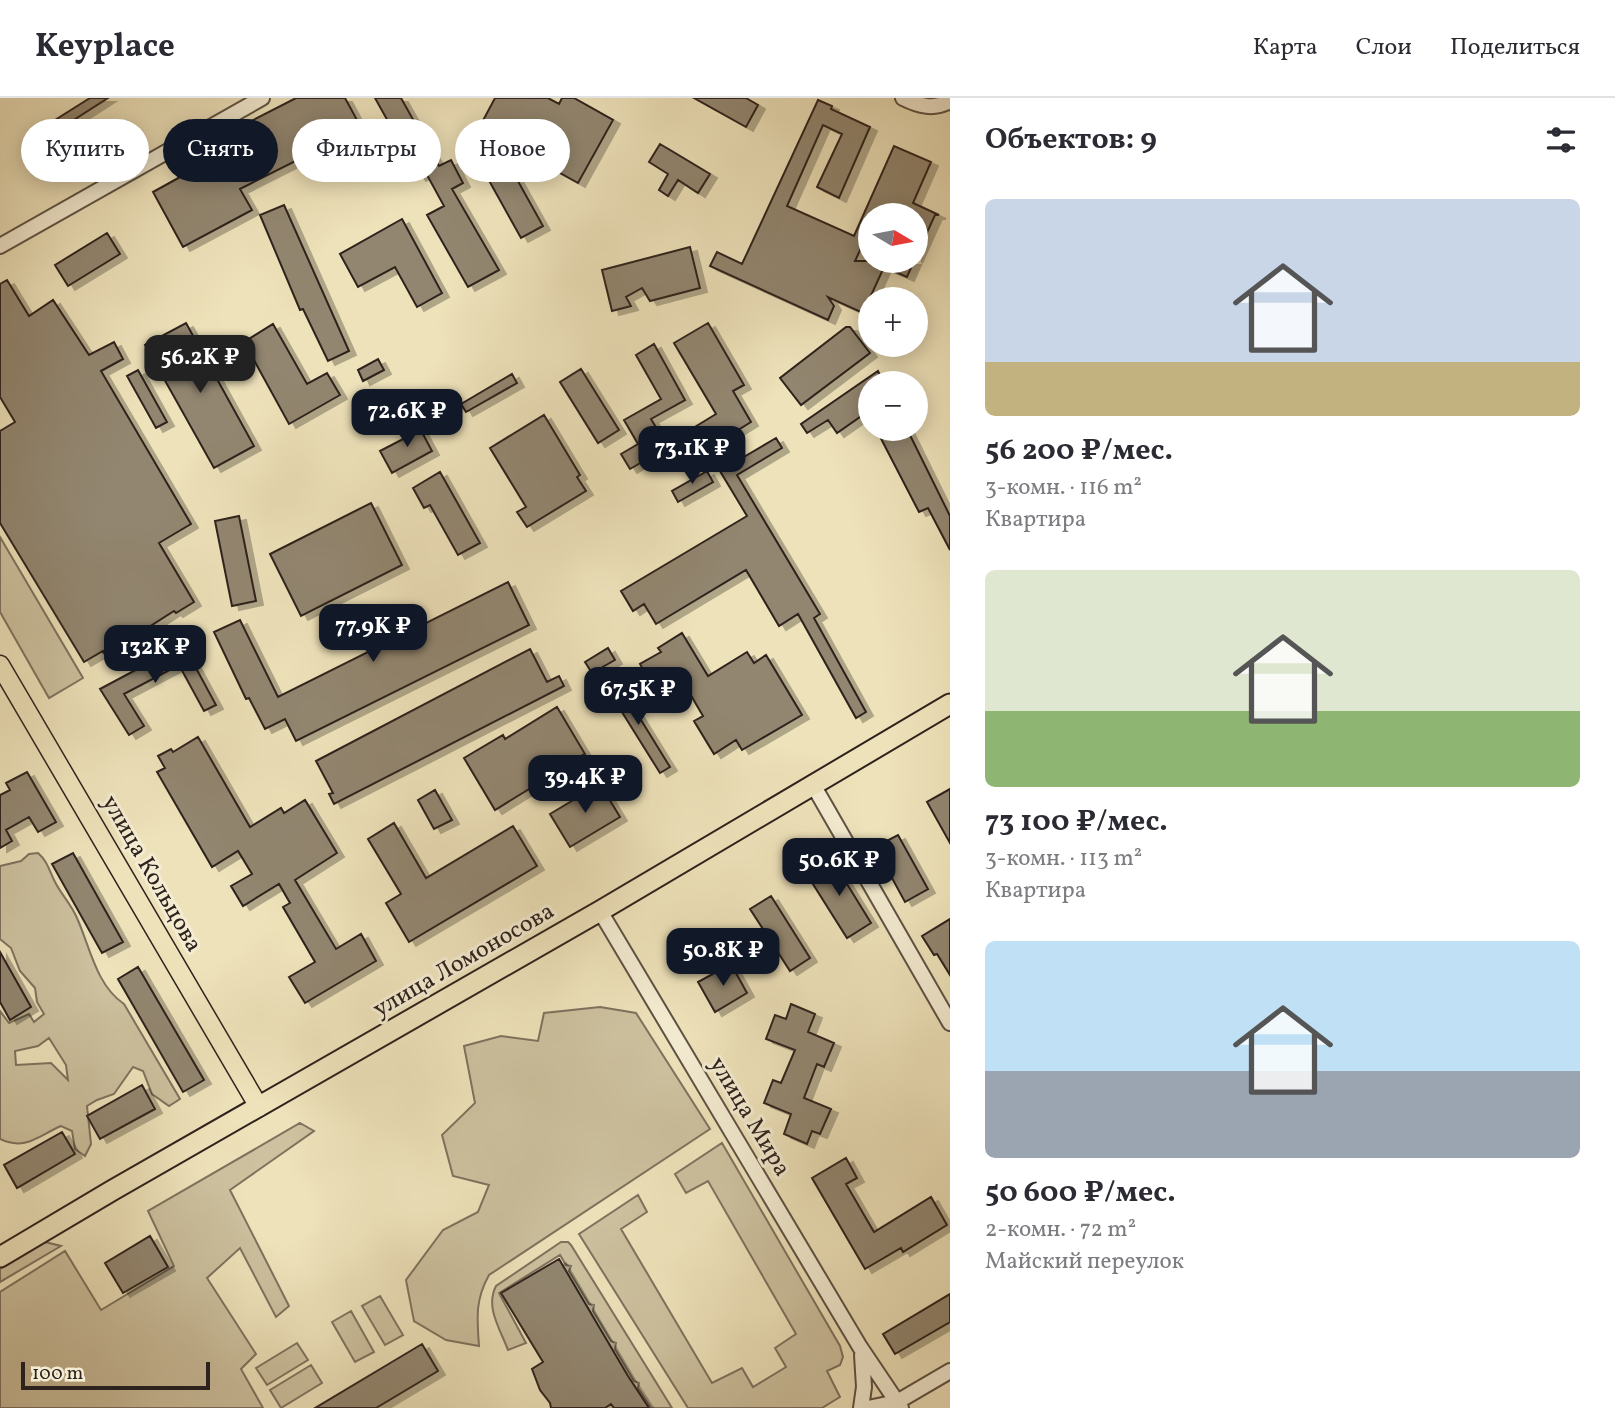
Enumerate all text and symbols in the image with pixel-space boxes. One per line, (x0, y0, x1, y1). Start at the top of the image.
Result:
text: Keyplace (35, 25, 175, 71)
text: Карта (1253, 31, 1318, 65)
text: Слои (1356, 31, 1412, 65)
text: Поделиться (1450, 31, 1580, 65)
chip: Купить (21, 119, 149, 182)
chip: Снять (163, 119, 278, 182)
chip: Фильтры (292, 119, 441, 182)
chip: Новое (455, 119, 570, 182)
text: Объектов: 9 (985, 119, 1157, 161)
icon: filters (1542, 121, 1580, 159)
north arrow (858, 203, 928, 273)
map controls (858, 203, 928, 441)
icon: home (1220, 245, 1346, 371)
button: + (858, 287, 928, 357)
pin: 56.2K ₽ (135, 336, 265, 395)
text: 56.2K ₽ (160, 342, 240, 374)
button: − (858, 371, 928, 441)
pin: 72.6K ₽ (342, 390, 472, 449)
text: 72.6K ₽ (368, 396, 446, 428)
pin: 73.1K ₽ (627, 426, 757, 486)
text: 56 200 ₽/мес. (985, 430, 1173, 472)
text: 73.1K ₽ (654, 433, 730, 465)
text: 3-комн. · 116 m² (985, 472, 1142, 504)
text: Квартира (985, 504, 1086, 536)
pin: 77.9K ₽ (308, 604, 438, 664)
text: 77.9K ₽ (335, 611, 411, 643)
icon: home (1220, 616, 1346, 742)
pin: 132K ₽ (98, 626, 212, 685)
text: 132K ₽ (120, 632, 190, 664)
pin: 67.5K ₽ (573, 668, 703, 727)
text: 67.5K ₽ (600, 674, 676, 706)
pin: 39.4K ₽ (520, 756, 650, 815)
text: 39.4K ₽ (544, 762, 626, 794)
street label: улица Кольцова (92, 789, 210, 959)
text: 73 100 ₽/мес. (985, 801, 1168, 843)
pin: 50.6K ₽ (774, 838, 904, 898)
text: 3-комн. · 113 m² (985, 843, 1142, 875)
text: 50.6K ₽ (798, 845, 880, 877)
text: Квартира (985, 875, 1086, 907)
street label: улица Ломоносова (367, 895, 561, 1027)
pin: 50.8K ₽ (658, 928, 788, 988)
text: 50.8K ₽ (682, 935, 764, 967)
icon: home (1220, 987, 1346, 1113)
street label: улица Мира (700, 1051, 798, 1183)
text: 50 600 ₽/мес. (985, 1172, 1176, 1214)
text: 2-комн. · 72 m² (985, 1214, 1136, 1246)
text: Майский переулок (985, 1246, 1184, 1278)
scale bar (21, 1359, 210, 1391)
text: 100 m (32, 1361, 83, 1387)

